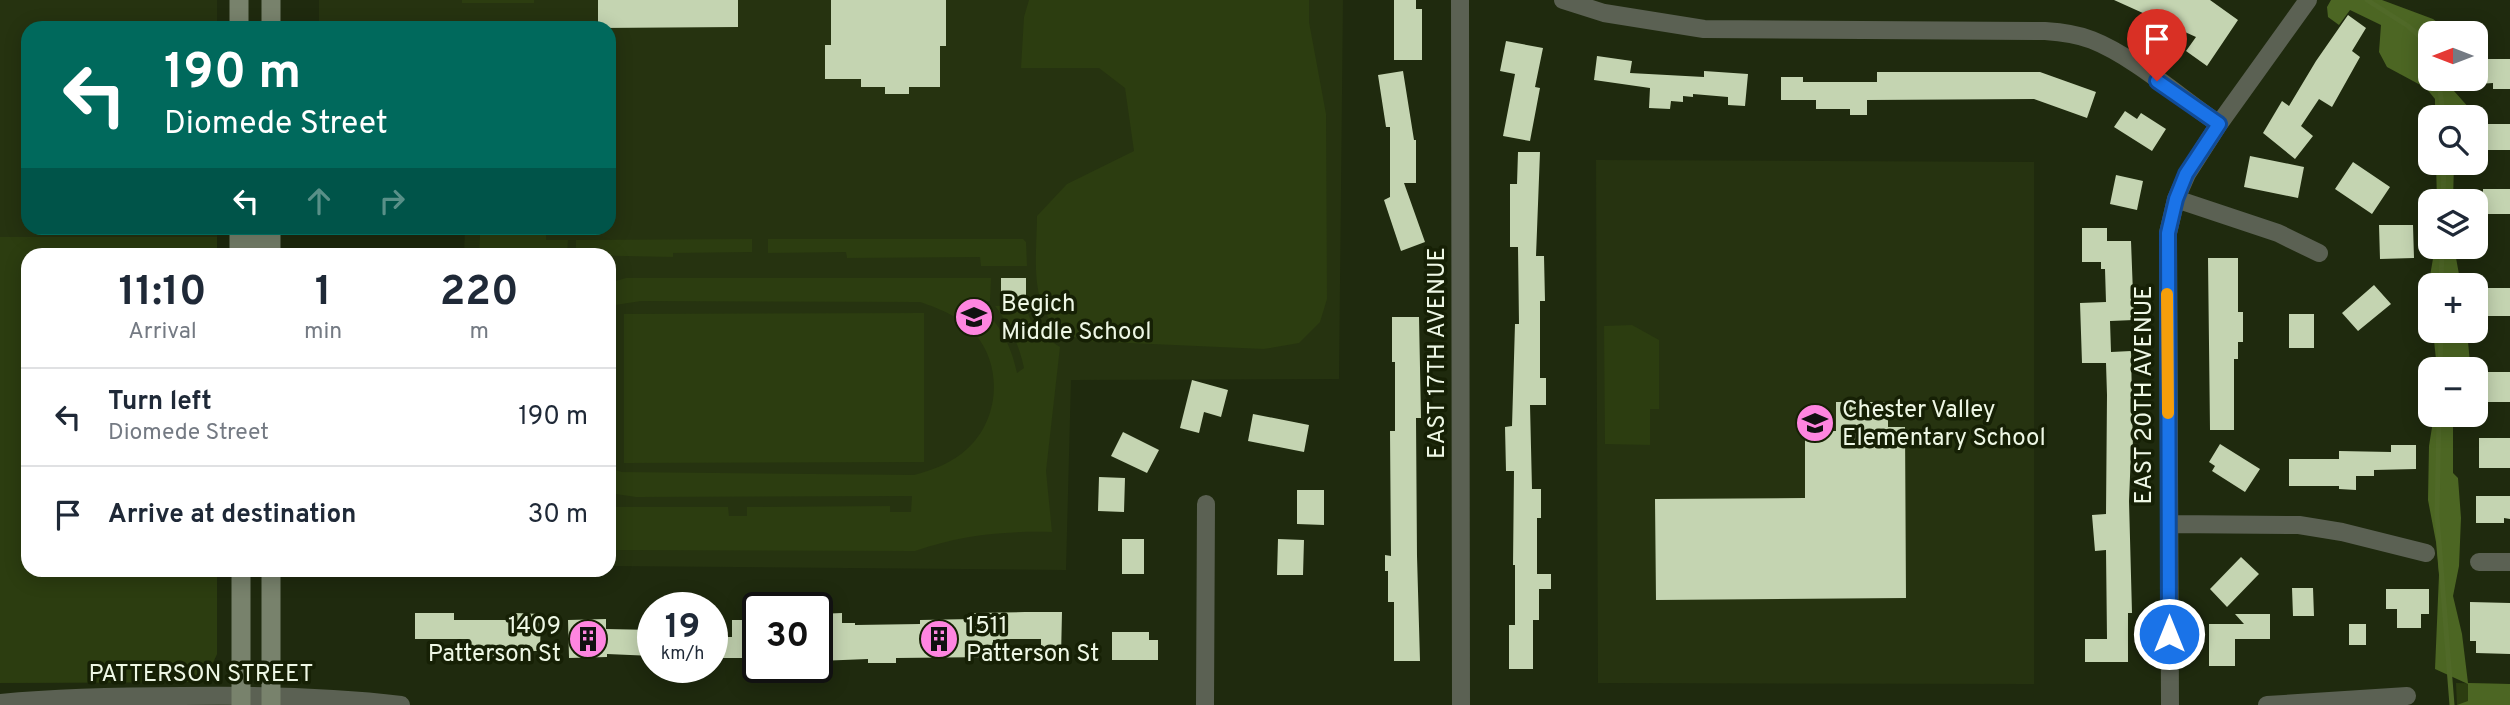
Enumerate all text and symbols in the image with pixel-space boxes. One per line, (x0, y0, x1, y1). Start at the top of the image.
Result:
pin (2127, 9, 2187, 81)
icon: arrive (2138, 20, 2176, 58)
north arrow (2418, 21, 2488, 91)
map controls (2418, 21, 2488, 427)
text: 190 m (164, 44, 301, 106)
icon: left (49, 49, 140, 140)
text: Diomede Street (164, 105, 388, 145)
button: search (2418, 105, 2488, 175)
icon: left (227, 182, 265, 220)
icon: ahead (300, 182, 338, 220)
icon: right (373, 182, 411, 220)
button: layers (2418, 189, 2488, 259)
street label: EAST 17TH AVENUE (1423, 247, 1453, 459)
text: 11:10 (118, 267, 207, 320)
text: 1 (315, 267, 332, 320)
text: 220 (440, 267, 519, 320)
button: + (2418, 273, 2488, 343)
street label: EAST 20TH AVENUE (2130, 285, 2160, 505)
place label: Begich Middle School (1001, 290, 1151, 348)
school or university icon: Begich Middle School (953, 296, 995, 338)
text: Arrival (128, 318, 197, 347)
text: min (304, 318, 342, 347)
text: m (469, 318, 489, 347)
button: − (2418, 357, 2488, 427)
text: Turn left (108, 386, 212, 419)
place label: Chester Valley Elementary School (1842, 396, 2046, 454)
icon: left (49, 398, 87, 436)
text: 190 m (518, 401, 588, 434)
school or university icon: Chester Valley Elementary School (1794, 402, 1836, 444)
text: Diomede Street (108, 419, 269, 448)
icon: arrive (49, 496, 87, 534)
text: Arrive at destination (108, 499, 356, 532)
text: 30 m (528, 499, 588, 532)
speed limit sign: 30 (742, 592, 833, 683)
position arrow (2132, 597, 2206, 671)
text: 19 (665, 606, 700, 650)
place label: 1409 Patterson St (428, 612, 561, 670)
place label: 1511 Patterson St (966, 612, 1099, 670)
building icon: 1409 Patterson St (567, 618, 609, 660)
building icon: 1511 Patterson St (918, 618, 960, 660)
text: km/h (661, 643, 704, 666)
street label: PATTERSON STREET (89, 660, 313, 690)

